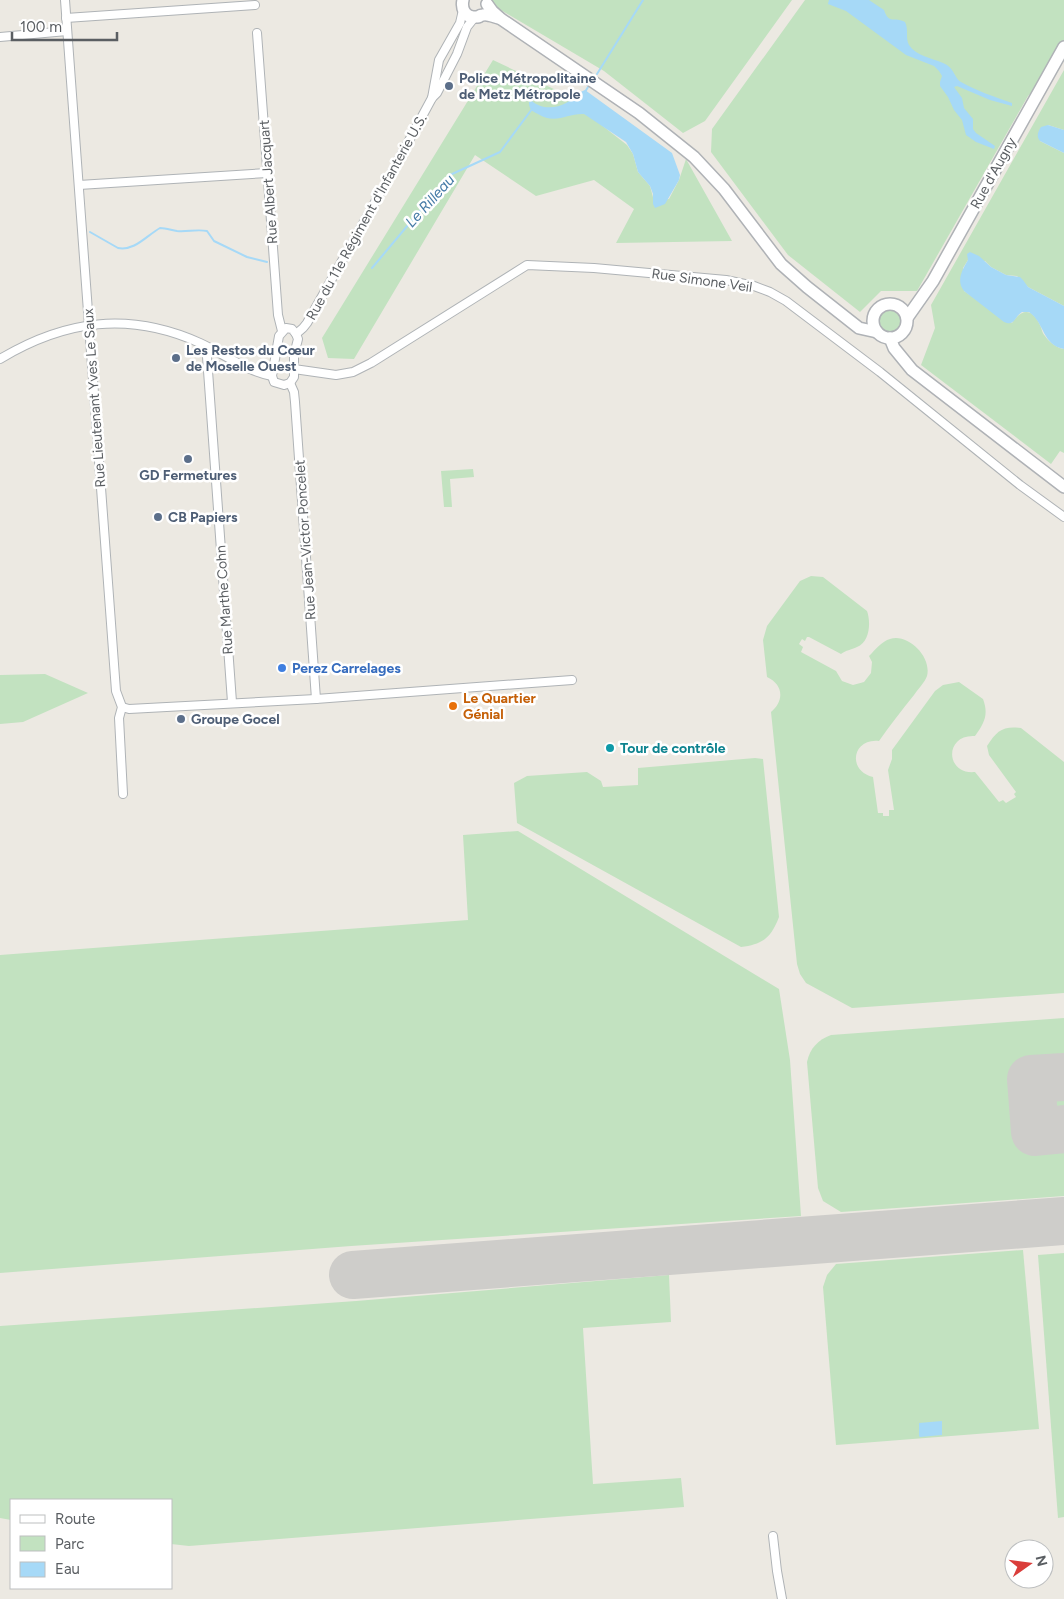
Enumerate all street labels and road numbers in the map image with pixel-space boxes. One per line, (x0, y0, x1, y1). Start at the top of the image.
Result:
street label: Rue du 11e Régiment d'Infanterie U.S. (303, 111, 430, 323)
street label: Rue Albert Jacquart (256, 119, 281, 245)
street label: Rue d'Augny (967, 134, 1020, 212)
street label: Rue Simone Veil (650, 265, 753, 296)
street label: Rue Lieutenant Yves Le Saux (80, 307, 109, 488)
street label: Rue Jean-Victor Poncelet (291, 459, 320, 621)
street label: Rue Marthe Cohn (212, 545, 237, 655)

